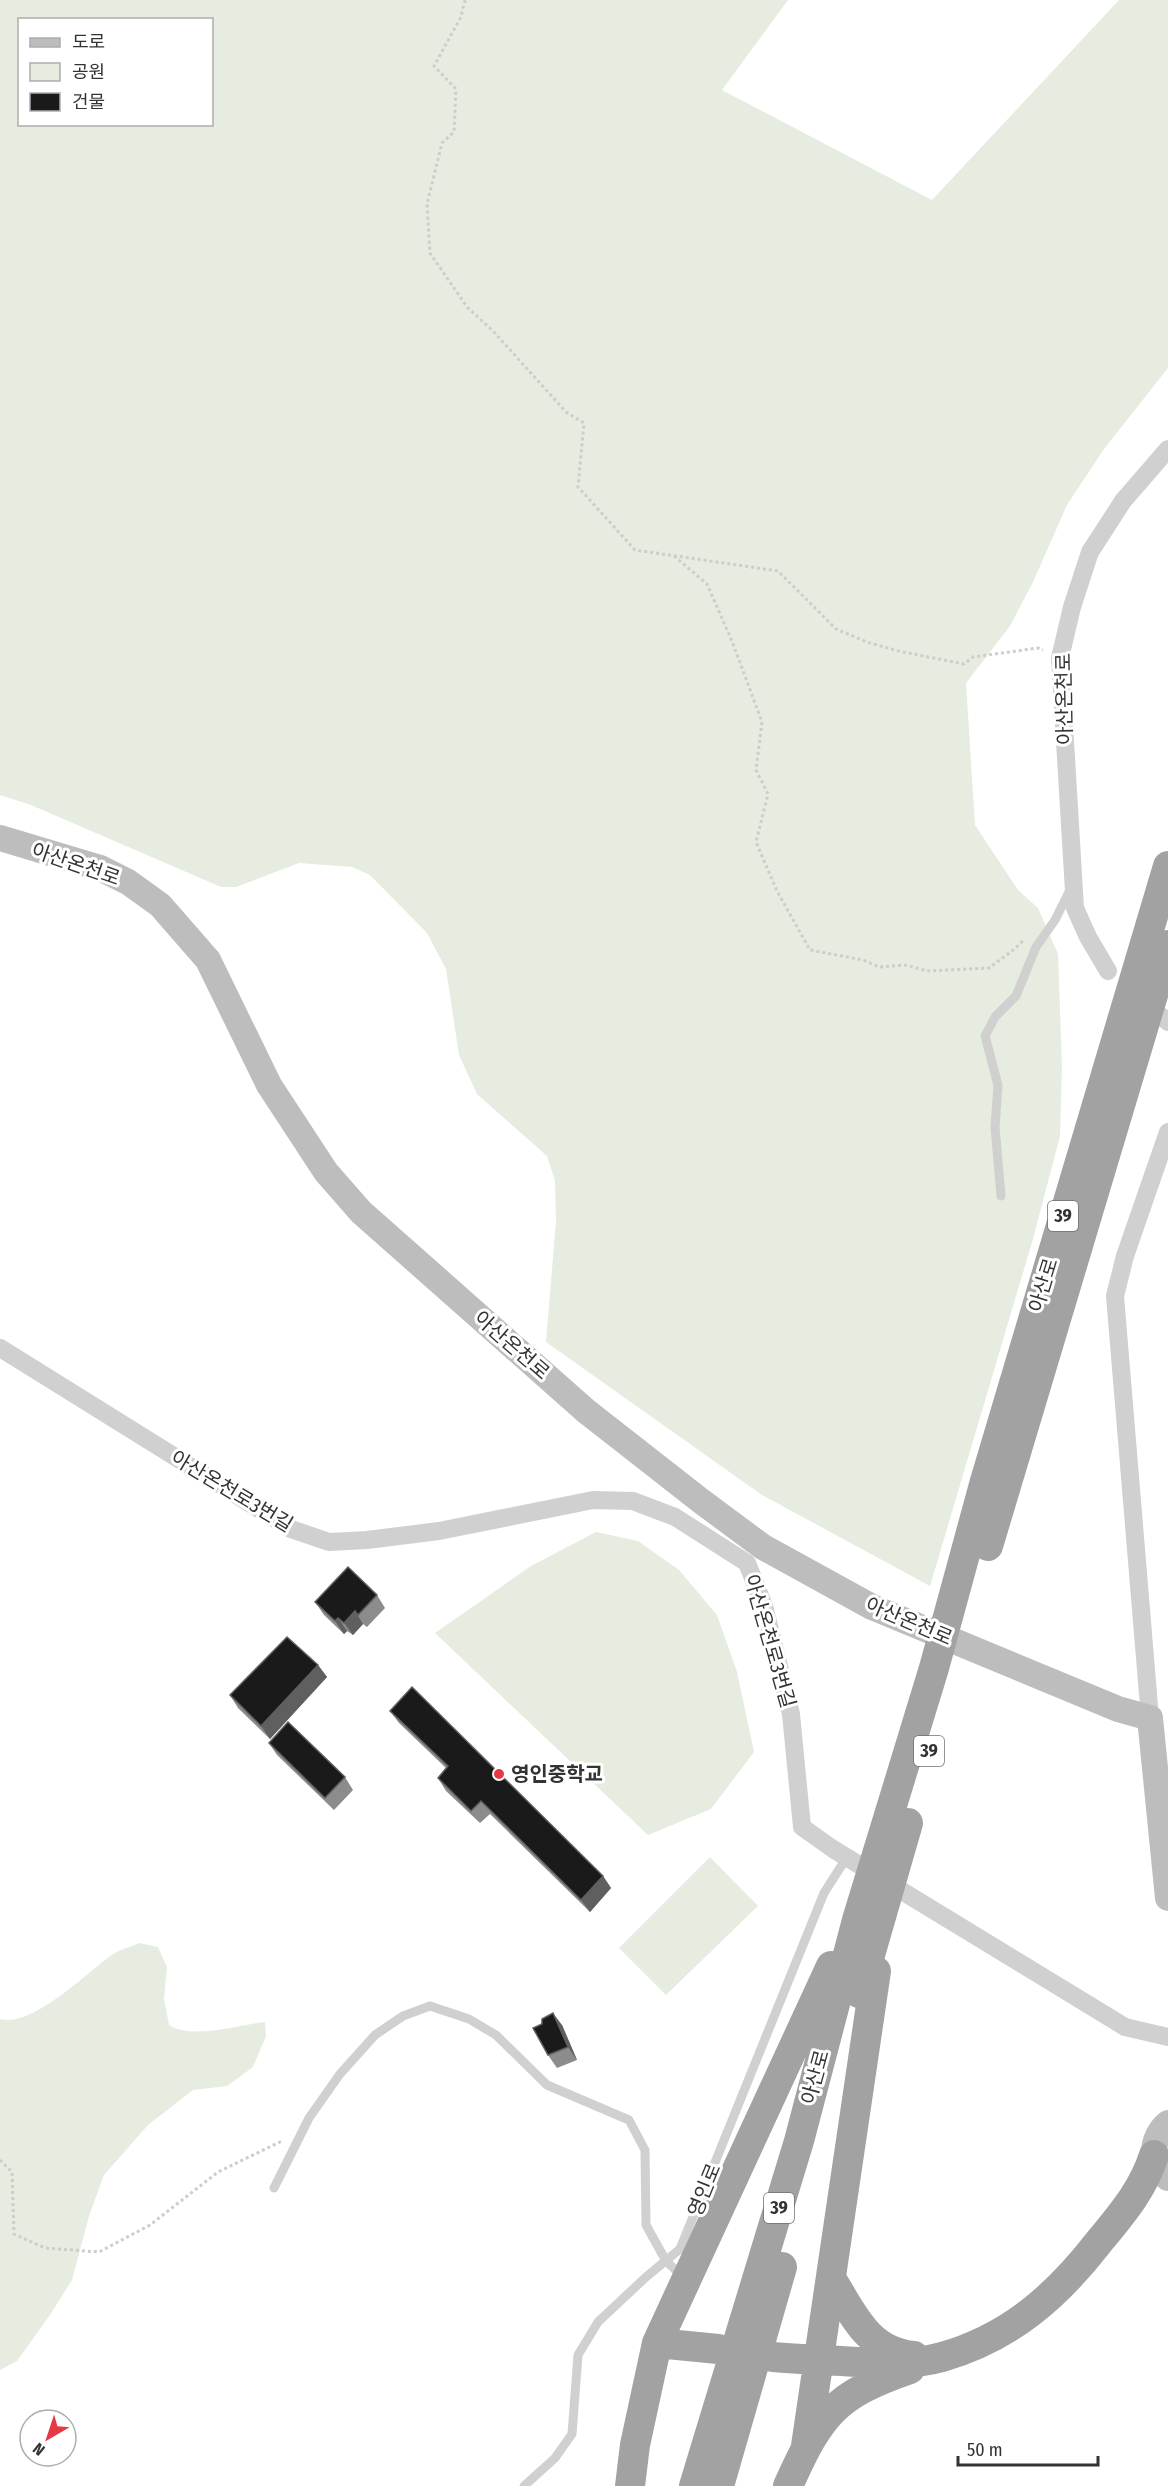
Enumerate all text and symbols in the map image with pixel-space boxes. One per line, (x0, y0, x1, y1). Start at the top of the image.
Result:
legend (18, 18, 213, 126)
text: 도로 (72, 31, 105, 53)
text: 공원 (72, 61, 105, 83)
text: 건물 (72, 91, 105, 113)
street label: 아산온천로 (1051, 653, 1077, 745)
street label: 아산온천로 (29, 838, 123, 890)
road number: 39 (1048, 1201, 1078, 1231)
street label: 아산로 (1023, 1255, 1063, 1315)
street label: 아산온천로 (469, 1306, 555, 1384)
street label: 아산온천로3번길 (167, 1445, 297, 1537)
street label: 아산온천로3번길 (739, 1571, 801, 1711)
street label: 아산온천로 (862, 1592, 956, 1650)
road number: 39 (914, 1736, 944, 1766)
place label: 영인중학교 (511, 1762, 603, 1786)
marker: 영인중학교 (492, 1767, 506, 1781)
street label: 아산로 (796, 2047, 834, 2107)
street label: 영인로 (683, 2160, 725, 2220)
road number: 39 (764, 2193, 794, 2223)
north arrow (18, 2408, 78, 2468)
scale bar (958, 2429, 1098, 2467)
text: N (29, 2439, 49, 2460)
text: 50 m (967, 2439, 1003, 2461)

